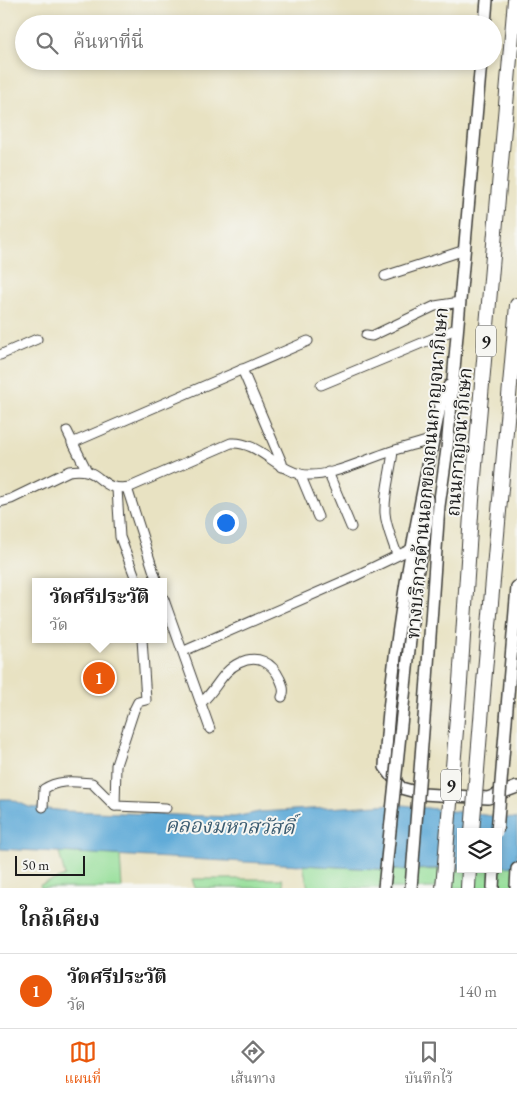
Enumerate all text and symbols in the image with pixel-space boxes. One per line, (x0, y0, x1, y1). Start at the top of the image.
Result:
search box (15, 15, 502, 70)
icon: search (33, 29, 61, 57)
text: ค้นหาที่นี่ (73, 29, 144, 54)
street label: ทางบริการด้านนอกของถนนกาญจนาภิเษก (400, 306, 454, 640)
road number: 9 (476, 326, 496, 356)
street label: ถนนกาญจนาภิเษก (440, 366, 478, 518)
your location (213, 510, 239, 536)
popup (32, 578, 167, 643)
text: วัดศรีประวัติ (50, 584, 149, 609)
text: วัด (50, 614, 68, 635)
pin: 1 (83, 659, 115, 697)
road number: 9 (441, 770, 461, 800)
water label: คลองมหาสวัสดิ์ (165, 810, 301, 840)
map controls (457, 828, 502, 873)
button: layers (457, 828, 502, 873)
scale bar (15, 853, 85, 876)
text: 50 m (22, 856, 49, 874)
text: ใกล้เคียง (20, 905, 100, 932)
text: วัดศรีประวัติ (67, 964, 167, 989)
text: 1 (32, 981, 40, 1002)
text: 140 m (458, 981, 497, 1002)
text: วัด (67, 994, 86, 1015)
tab: แผนที่ (65, 1038, 101, 1090)
tab: เส้นทาง (230, 1038, 276, 1090)
tab: บันทึกไว้ (405, 1038, 453, 1090)

